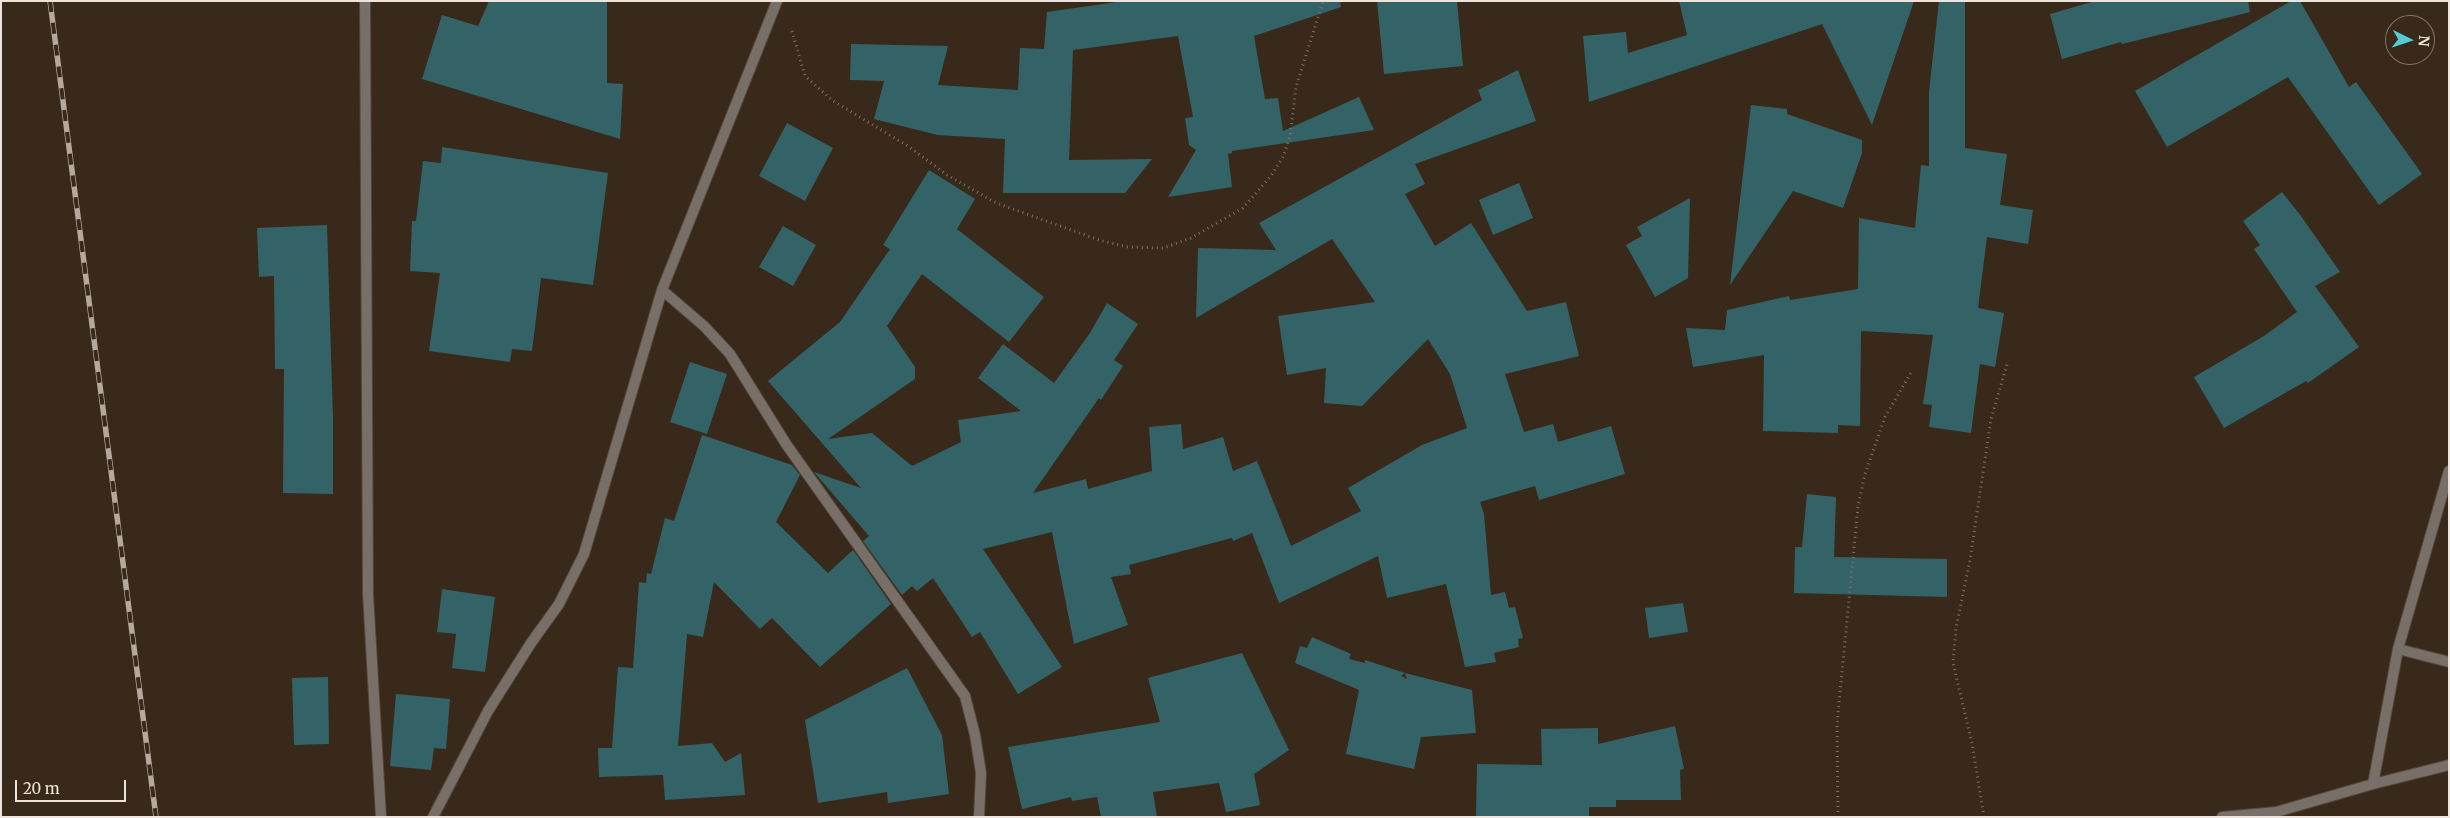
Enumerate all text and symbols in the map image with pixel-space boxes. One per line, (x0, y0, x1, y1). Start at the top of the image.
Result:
north arrow (2385, 15, 2435, 65)
text: N (2415, 35, 2433, 47)
scale bar (18, 770, 129, 802)
text: 20 m (23, 779, 60, 798)

